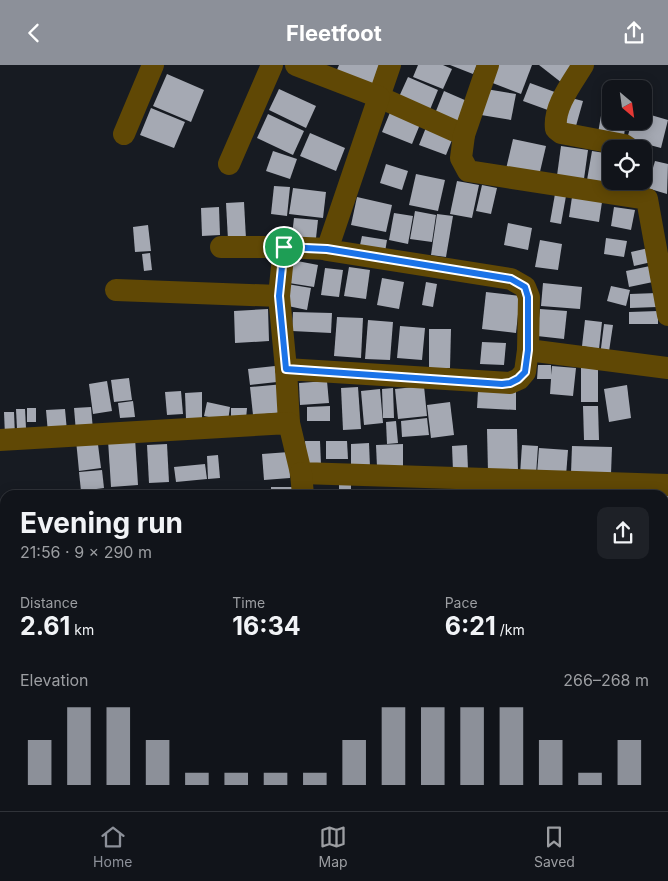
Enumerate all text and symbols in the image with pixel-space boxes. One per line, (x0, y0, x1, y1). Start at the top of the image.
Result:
icon: back (20, 19, 48, 47)
icon: share (620, 19, 648, 47)
text: Fleetfoot (286, 20, 382, 46)
north arrow (602, 80, 652, 130)
map controls (602, 80, 652, 190)
button: locate (602, 140, 652, 190)
pin (263, 226, 305, 268)
icon: arrive (270, 233, 298, 261)
text: Evening run (20, 506, 183, 540)
button: share (597, 507, 649, 559)
text: 21:56 · 9 × 290 m (20, 542, 152, 562)
text: Distance (20, 594, 78, 611)
text: Time (232, 594, 265, 611)
text: Pace (445, 594, 478, 611)
text: 2.61 (20, 611, 70, 641)
text: 16:34 (232, 611, 301, 641)
text: 6:21 (445, 611, 496, 641)
text: km (70, 621, 94, 638)
text: /km (496, 621, 525, 638)
text: Elevation (20, 670, 89, 690)
text: 266–268 m (563, 670, 649, 690)
tab: Home (93, 823, 132, 870)
tab: Map (319, 823, 348, 870)
tab: Saved (534, 823, 575, 870)

